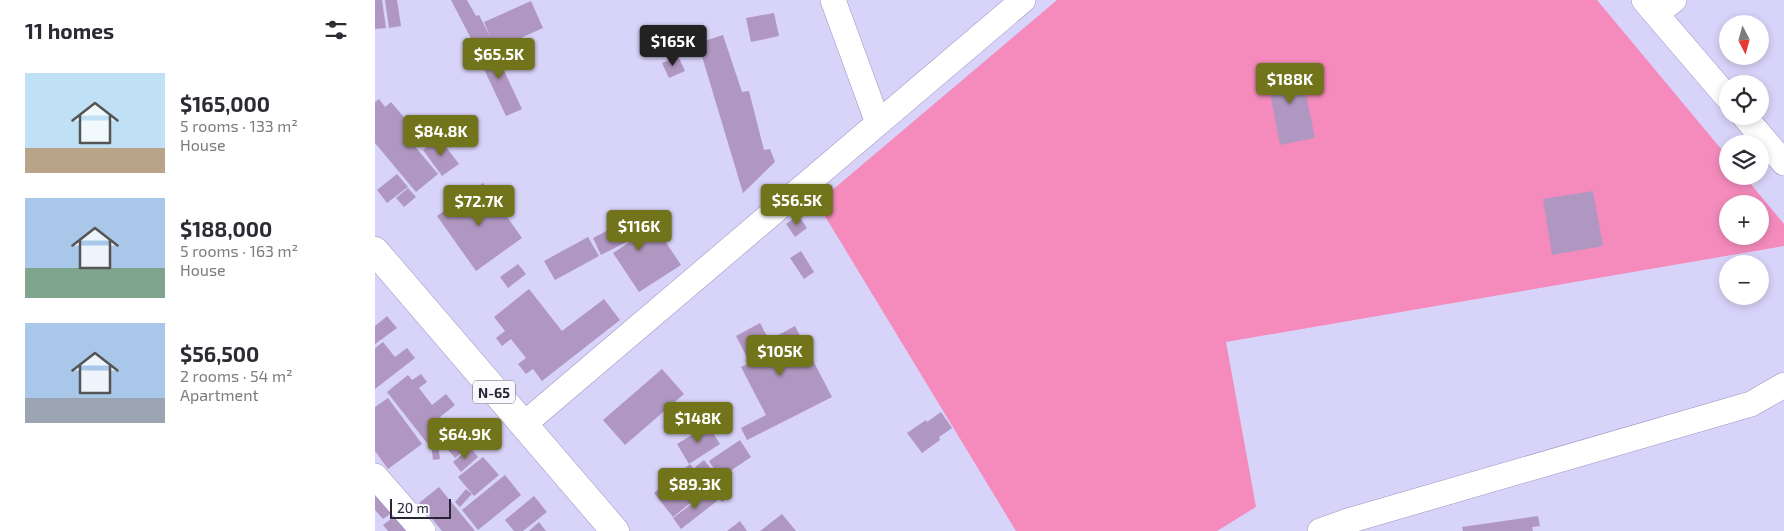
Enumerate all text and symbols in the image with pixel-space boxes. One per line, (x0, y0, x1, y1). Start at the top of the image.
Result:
north arrow (1719, 15, 1769, 65)
map controls (1719, 15, 1769, 305)
icon: filters (322, 16, 350, 44)
text: 11 homes (25, 18, 114, 43)
pin: $165K (638, 24, 708, 67)
text: $165K (651, 31, 695, 50)
pin: $65.5K (458, 38, 540, 80)
text: $65.5K (474, 44, 524, 63)
pin: $188K (1255, 62, 1325, 105)
text: $188K (1267, 69, 1313, 88)
button: locate (1719, 75, 1769, 125)
text: $165,000 (180, 91, 270, 116)
icon: home (65, 93, 125, 153)
pin: $84.8K (400, 114, 482, 157)
text: 5 rooms · 133 m² (180, 116, 298, 135)
text: $84.8K (414, 121, 468, 140)
text: House (180, 135, 226, 154)
button: layers (1719, 135, 1769, 185)
pin: $72.7K (438, 184, 520, 227)
pin: $56.5K (756, 184, 838, 226)
text: $56.5K (772, 190, 822, 209)
text: $72.7K (454, 191, 504, 210)
button: + (1719, 195, 1769, 245)
pin: $116K (604, 210, 674, 252)
text: $188,000 (180, 216, 272, 241)
text: $116K (618, 216, 660, 235)
icon: home (65, 218, 125, 278)
text: 5 rooms · 163 m² (180, 241, 298, 260)
button: − (1719, 255, 1769, 305)
text: House (180, 260, 226, 279)
pin: $105K (745, 334, 815, 377)
text: $56,500 (180, 341, 259, 366)
text: $105K (757, 341, 803, 360)
icon: home (65, 343, 125, 403)
text: 2 rooms · 54 m² (180, 366, 293, 385)
road number: N-65 (473, 381, 515, 404)
text: Apartment (180, 385, 259, 404)
pin: $148K (663, 402, 733, 444)
text: $148K (675, 408, 721, 427)
pin: $64.9K (424, 418, 506, 460)
text: $64.9K (439, 424, 491, 443)
pin: $89.3K (654, 468, 736, 510)
text: $89.3K (669, 474, 721, 493)
scale bar (390, 496, 451, 519)
text: 20 m (397, 499, 429, 516)

